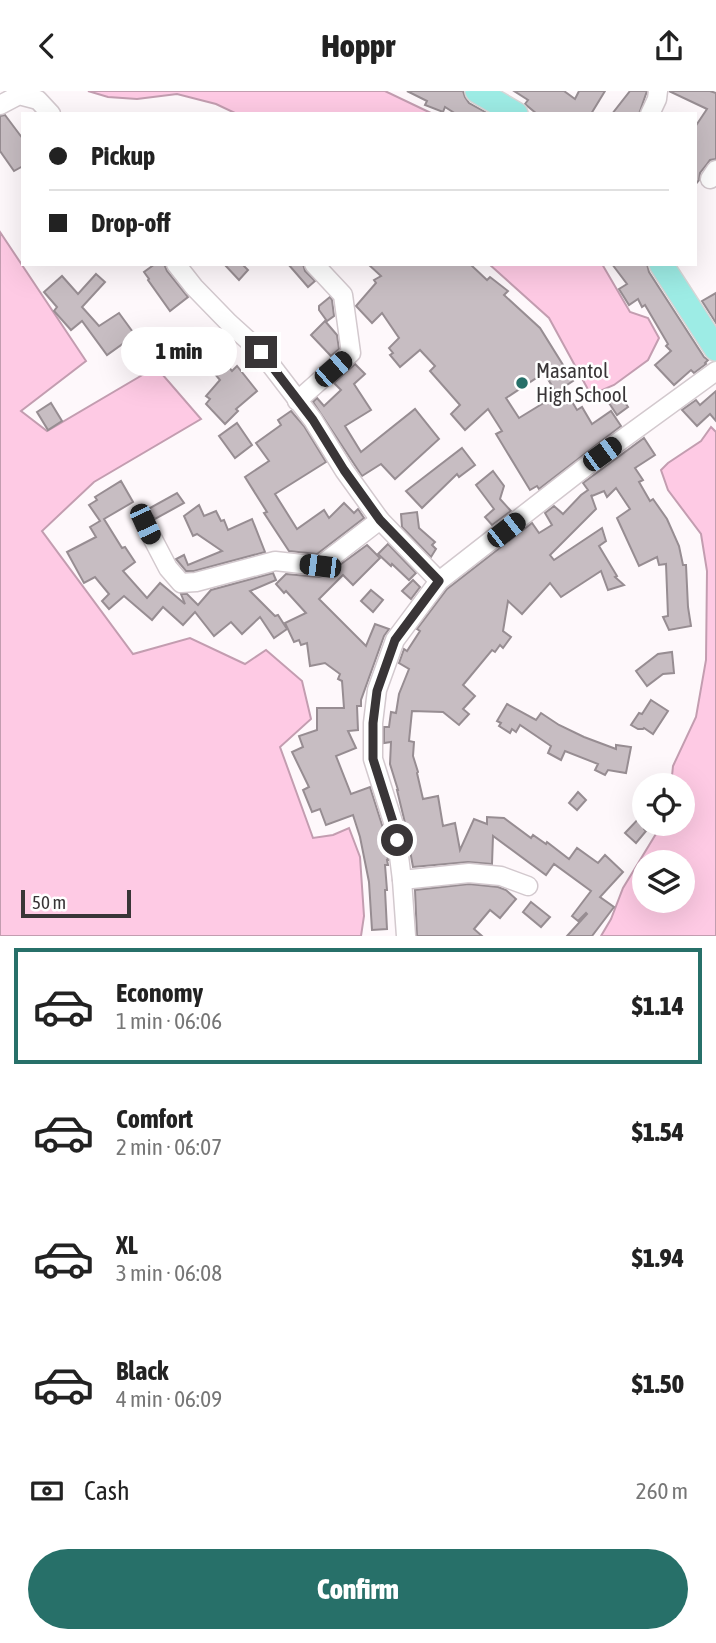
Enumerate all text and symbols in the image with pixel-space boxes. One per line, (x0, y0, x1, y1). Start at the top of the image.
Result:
icon: back (28, 27, 66, 65)
text: Hoppr (321, 27, 395, 64)
icon: share (650, 27, 688, 65)
text: Pickup (91, 141, 155, 171)
text: Drop-off (91, 208, 171, 238)
callout: 1 min (121, 327, 236, 377)
route end (245, 336, 277, 368)
text: 1 min (156, 338, 202, 364)
car (311, 347, 356, 391)
place label: Masantol High School (536, 358, 628, 406)
marker: Masantol High School (514, 375, 530, 391)
car (579, 433, 626, 475)
car (127, 501, 164, 547)
car (483, 509, 530, 551)
car (298, 553, 343, 579)
map controls (632, 773, 695, 913)
button: locate (632, 773, 695, 836)
route start (381, 824, 413, 856)
button: layers (632, 850, 695, 913)
scale bar (21, 887, 131, 919)
text: 50 m (32, 891, 66, 913)
icon: car (32, 975, 95, 1038)
text: Economy (116, 978, 203, 1008)
text: $1.14 (632, 991, 684, 1021)
text: 1 min · 06:06 (116, 1008, 222, 1034)
icon: car (32, 1101, 95, 1164)
text: Comfort (116, 1104, 193, 1134)
text: $1.54 (632, 1117, 684, 1147)
text: 2 min · 06:07 (116, 1134, 222, 1160)
icon: car (32, 1227, 95, 1290)
text: XL (116, 1230, 138, 1260)
text: $1.94 (632, 1243, 684, 1273)
text: 3 min · 06:08 (116, 1260, 222, 1286)
icon: car (32, 1353, 95, 1416)
text: Black (116, 1356, 168, 1386)
text: $1.50 (632, 1369, 684, 1399)
text: 4 min · 06:09 (116, 1386, 222, 1412)
icon: cash (28, 1472, 66, 1510)
text: Cash (84, 1476, 130, 1506)
text: 260 m (636, 1478, 688, 1504)
button: Confirm (28, 1549, 688, 1629)

